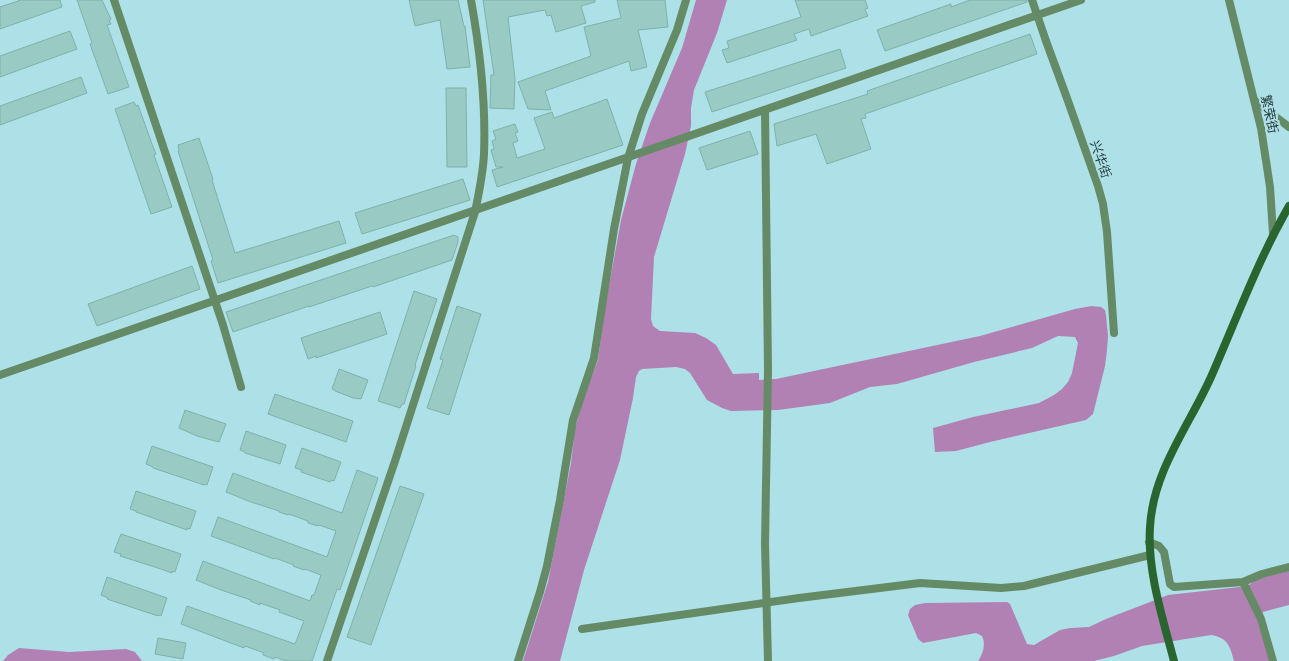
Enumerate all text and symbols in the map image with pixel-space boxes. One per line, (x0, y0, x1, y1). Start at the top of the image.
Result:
street label: 繁荣街 (1257, 93, 1282, 135)
street label: 兴华街 (1086, 138, 1115, 180)

